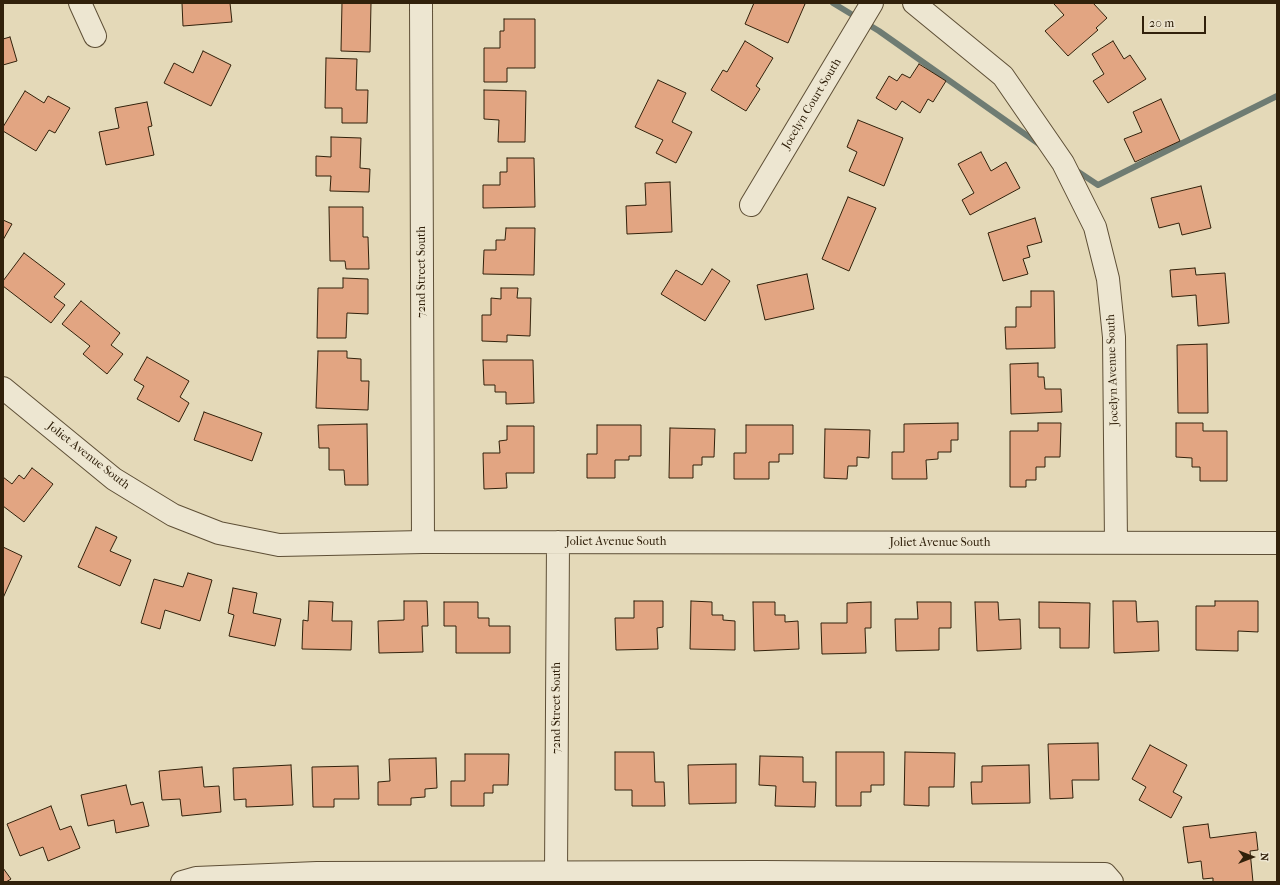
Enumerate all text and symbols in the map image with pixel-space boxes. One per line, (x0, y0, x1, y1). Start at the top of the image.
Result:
scale bar (1144, 8, 1208, 34)
text: 20 m (1149, 16, 1174, 30)
street label: Jocelyn Court South (779, 56, 845, 152)
street label: 72nd Street South (415, 226, 429, 318)
street label: Jocelyn Avenue South (1104, 314, 1122, 426)
street label: Joliet Avenue South (44, 419, 132, 493)
street label: Joliet Avenue South (565, 535, 667, 549)
street label: Joliet Avenue South (889, 536, 991, 550)
street label: 72nd Street South (550, 662, 564, 754)
north arrow (1232, 837, 1272, 877)
text: N (1258, 853, 1271, 861)

